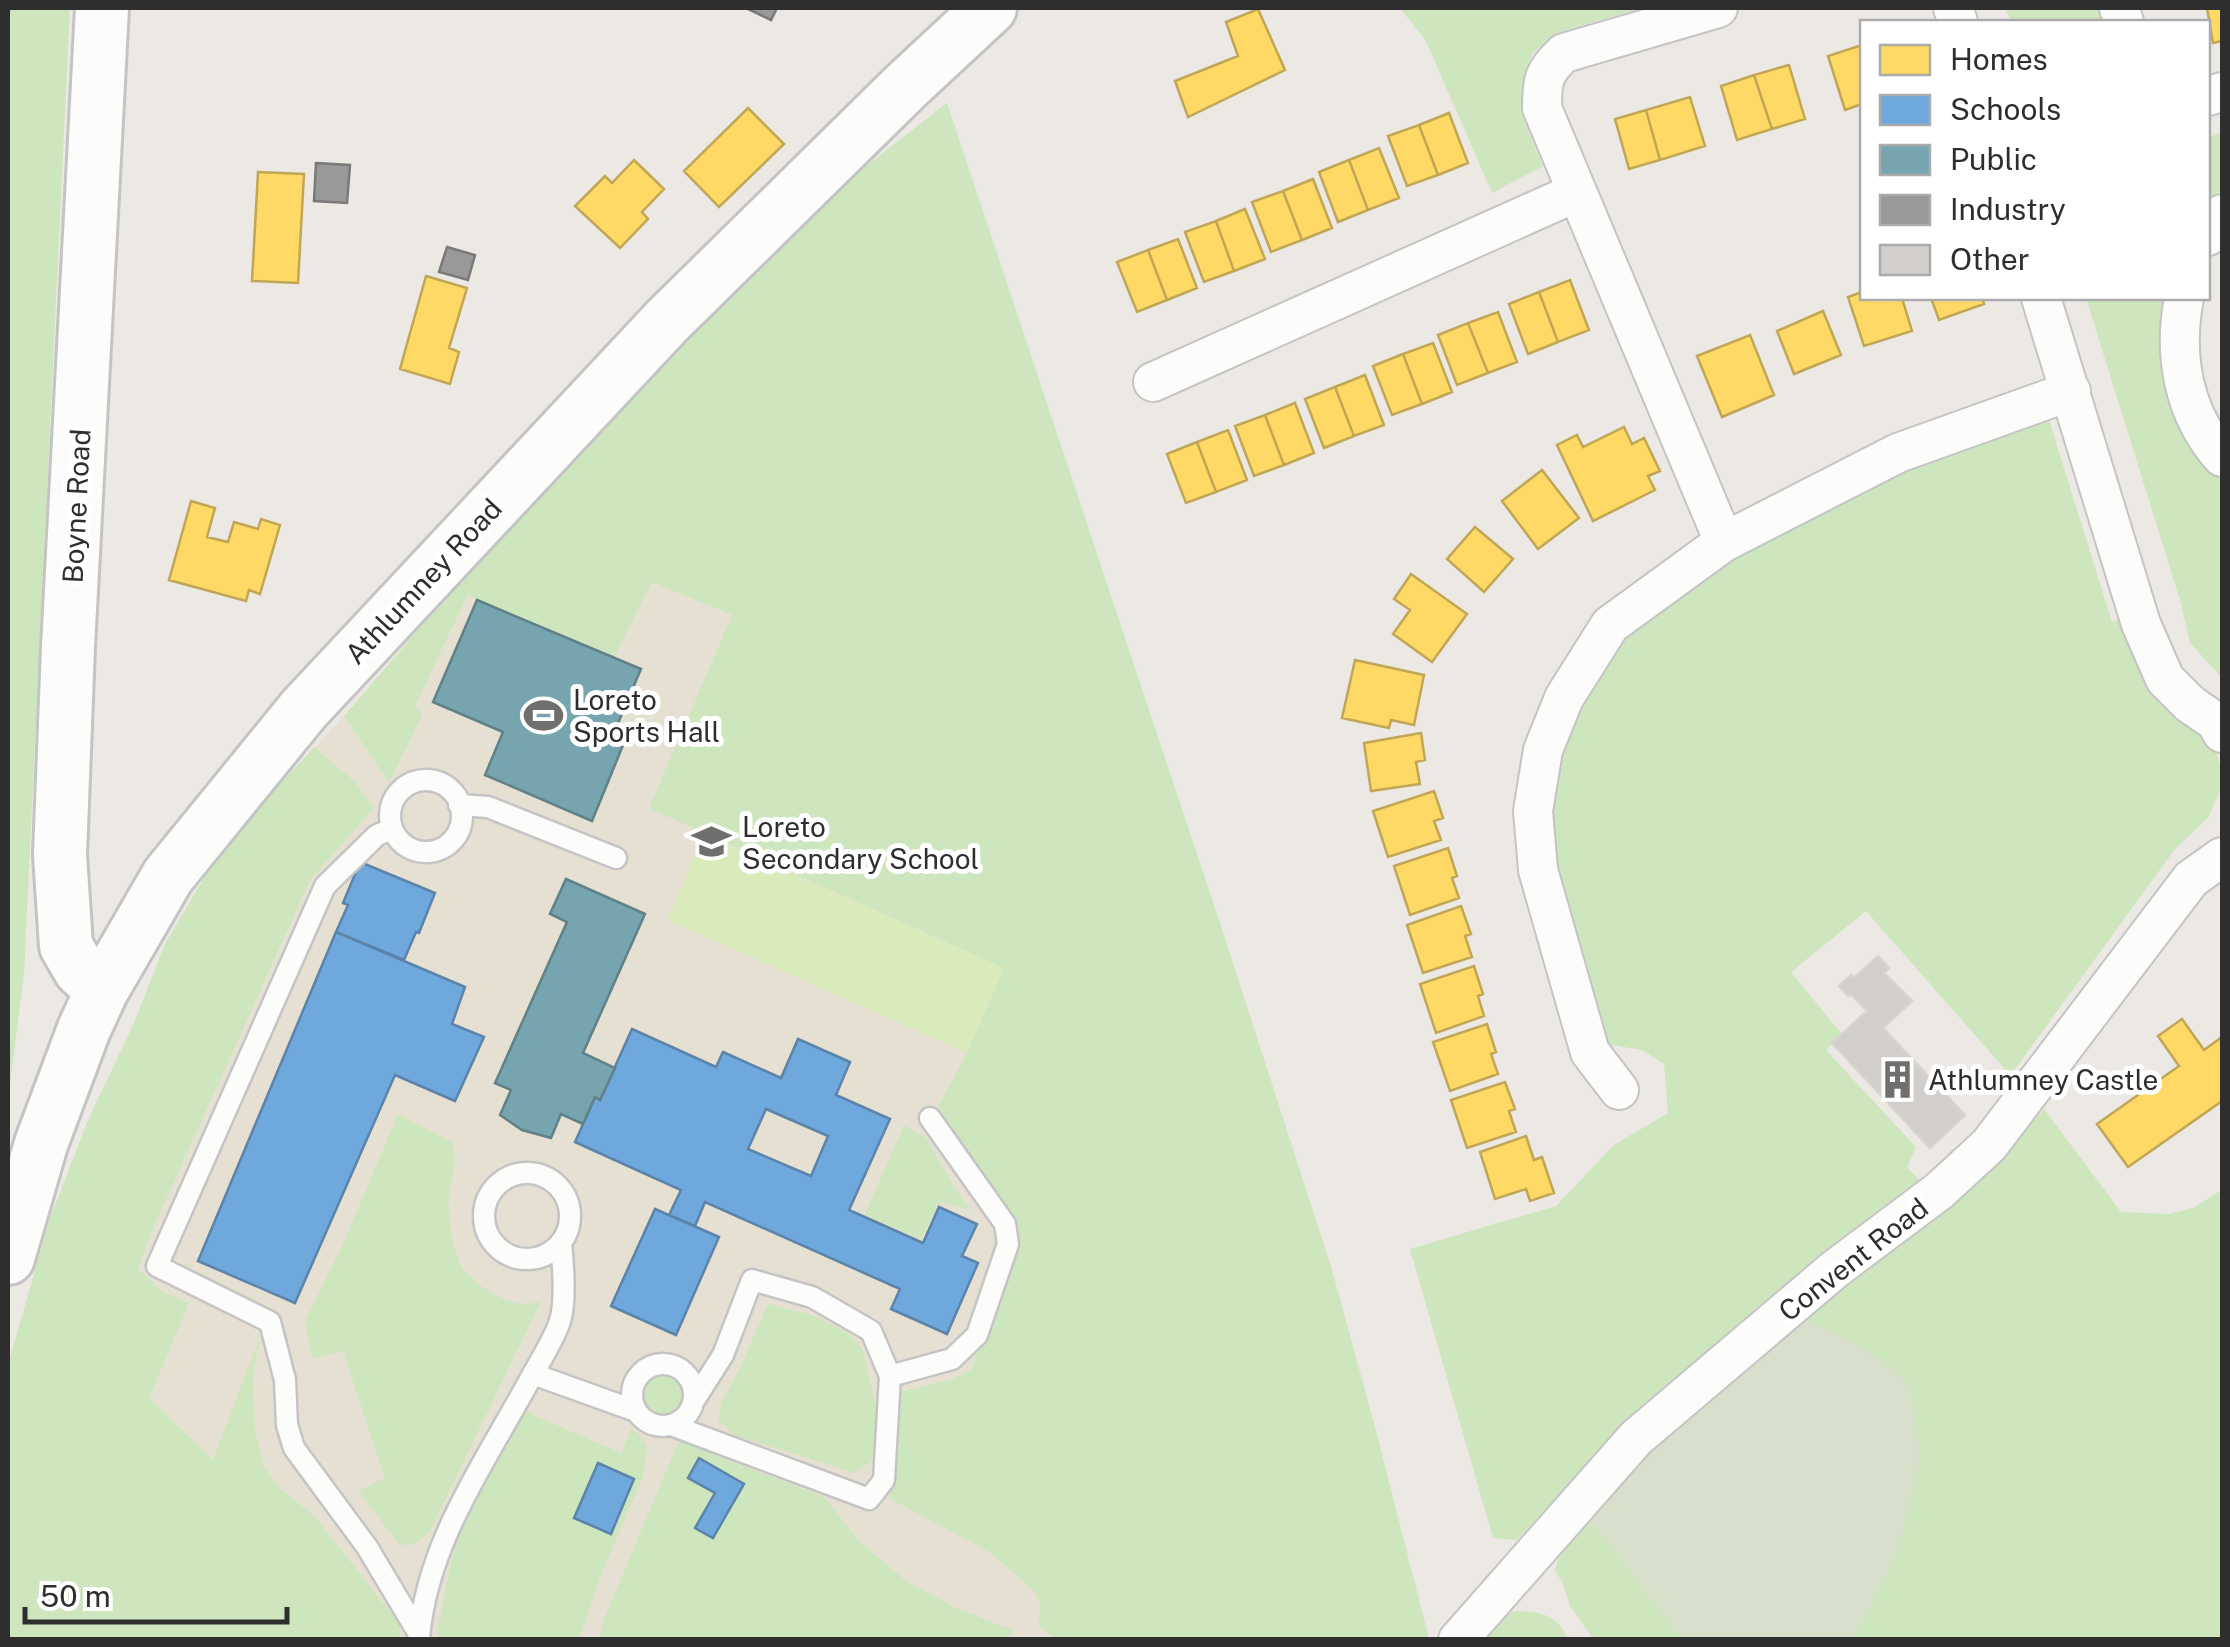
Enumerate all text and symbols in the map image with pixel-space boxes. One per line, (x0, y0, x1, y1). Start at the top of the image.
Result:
legend (1860, 20, 2210, 300)
text: Homes (1950, 41, 2048, 77)
text: Schools (1950, 91, 2061, 127)
text: Public (1950, 141, 2037, 177)
text: Industry (1950, 191, 2066, 227)
text: Other (1950, 241, 2030, 277)
street label: Boyne Road (55, 428, 97, 584)
street label: Athlumney Road (338, 492, 508, 670)
place label: Loreto Sports Hall (573, 683, 720, 748)
sports icon: Loreto Sports Hall (522, 694, 564, 736)
place label: Loreto Secondary School (742, 810, 979, 875)
school or university icon: Loreto Secondary School (691, 821, 733, 863)
building icon: Athlumney Castle (1877, 1058, 1919, 1100)
place label: Athlumney Castle (1928, 1063, 2158, 1096)
street label: Convent Road (1772, 1191, 1934, 1327)
scale bar (25, 1562, 288, 1624)
text: 50 m (40, 1578, 111, 1614)

